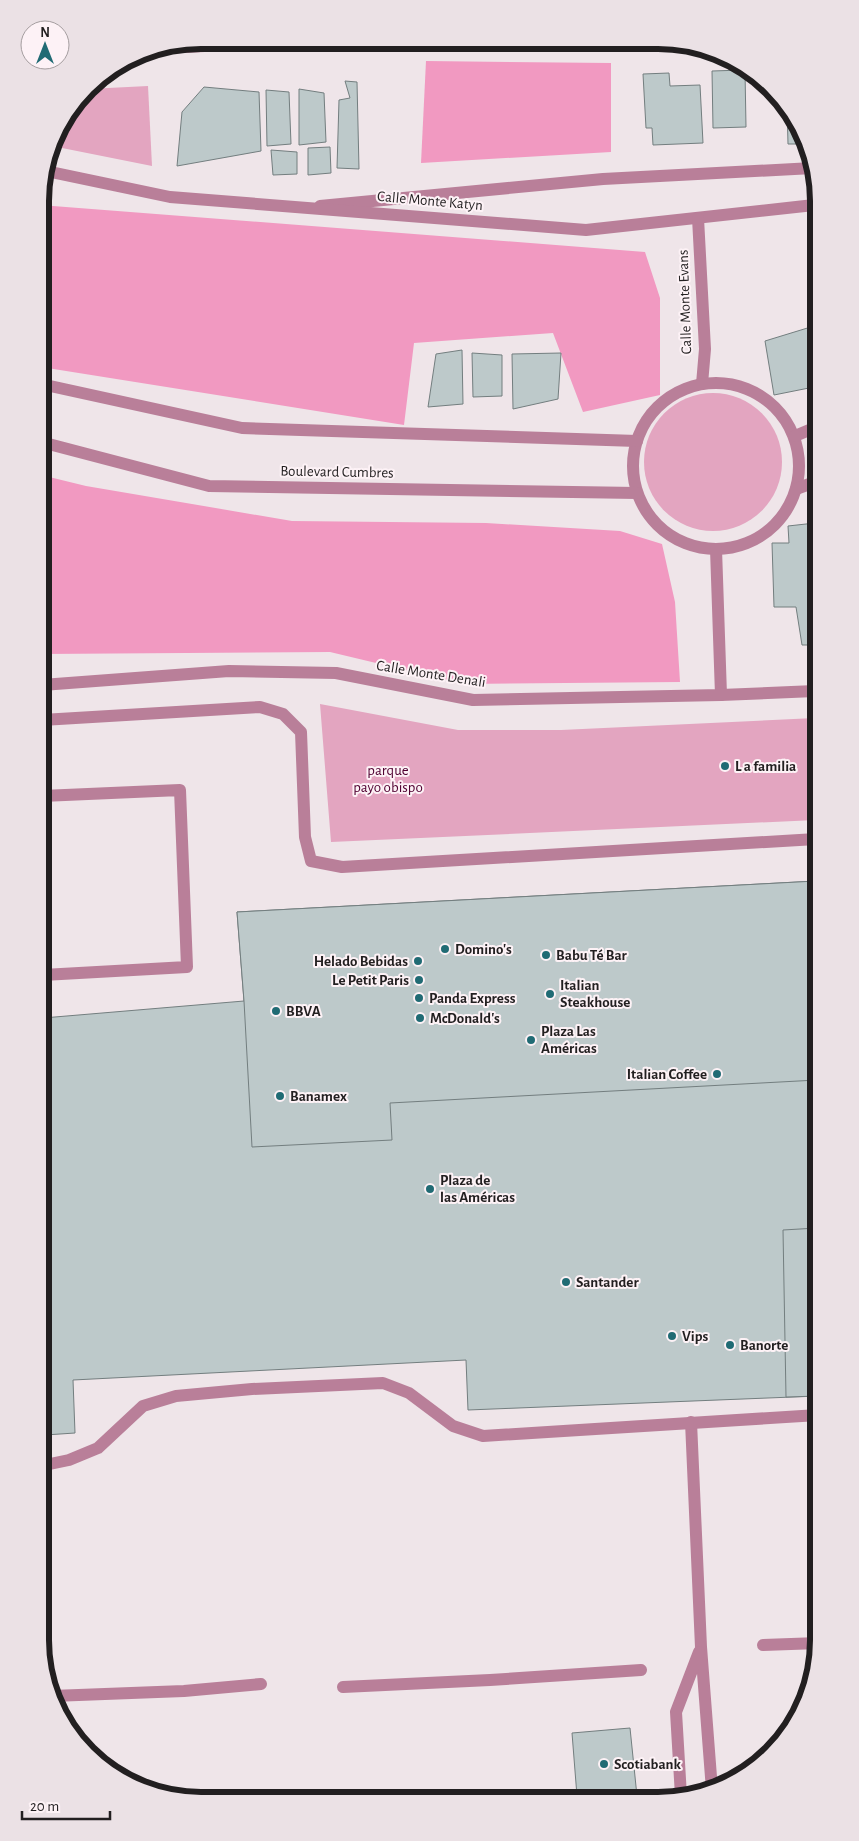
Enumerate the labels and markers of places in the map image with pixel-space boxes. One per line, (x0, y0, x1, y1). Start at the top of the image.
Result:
place label: L a familia (735, 759, 796, 774)
marker: L a familia (719, 760, 731, 772)
place label: Domino's (455, 942, 512, 957)
marker: Domino's (439, 943, 451, 955)
place label: Babu Té Bar (556, 948, 628, 963)
marker: Babu Té Bar (540, 949, 552, 961)
place label: Helado Bebidas (314, 954, 408, 969)
marker: Helado Bebidas (412, 955, 424, 967)
place label: Le Petit Paris (332, 973, 409, 988)
marker: Le Petit Paris (413, 974, 425, 986)
place label: Italian Steakhouse (560, 978, 630, 1010)
marker: Italian Steakhouse (544, 988, 556, 1000)
place label: Panda Express (429, 991, 516, 1006)
marker: Panda Express (413, 992, 425, 1004)
place label: BBVA (286, 1004, 321, 1019)
marker: BBVA (270, 1005, 282, 1017)
place label: McDonald's (430, 1011, 500, 1026)
marker: McDonald's (414, 1012, 426, 1024)
place label: Plaza Las Américas (541, 1024, 597, 1056)
marker: Plaza Las Américas (525, 1034, 537, 1046)
place label: Italian Coffee (627, 1067, 707, 1082)
marker: Italian Coffee (711, 1068, 723, 1080)
place label: Banamex (290, 1089, 347, 1104)
marker: Banamex (274, 1090, 286, 1102)
place label: Plaza de las Américas (440, 1173, 515, 1205)
marker: Plaza de las Américas (424, 1183, 436, 1195)
place label: Santander (576, 1275, 639, 1290)
marker: Santander (560, 1276, 572, 1288)
place label: Vips (682, 1329, 708, 1344)
marker: Vips (666, 1330, 678, 1342)
place label: Banorte (740, 1338, 788, 1353)
marker: Banorte (724, 1339, 736, 1351)
place label: Scotiabank (614, 1757, 682, 1772)
marker: Scotiabank (598, 1758, 610, 1770)

